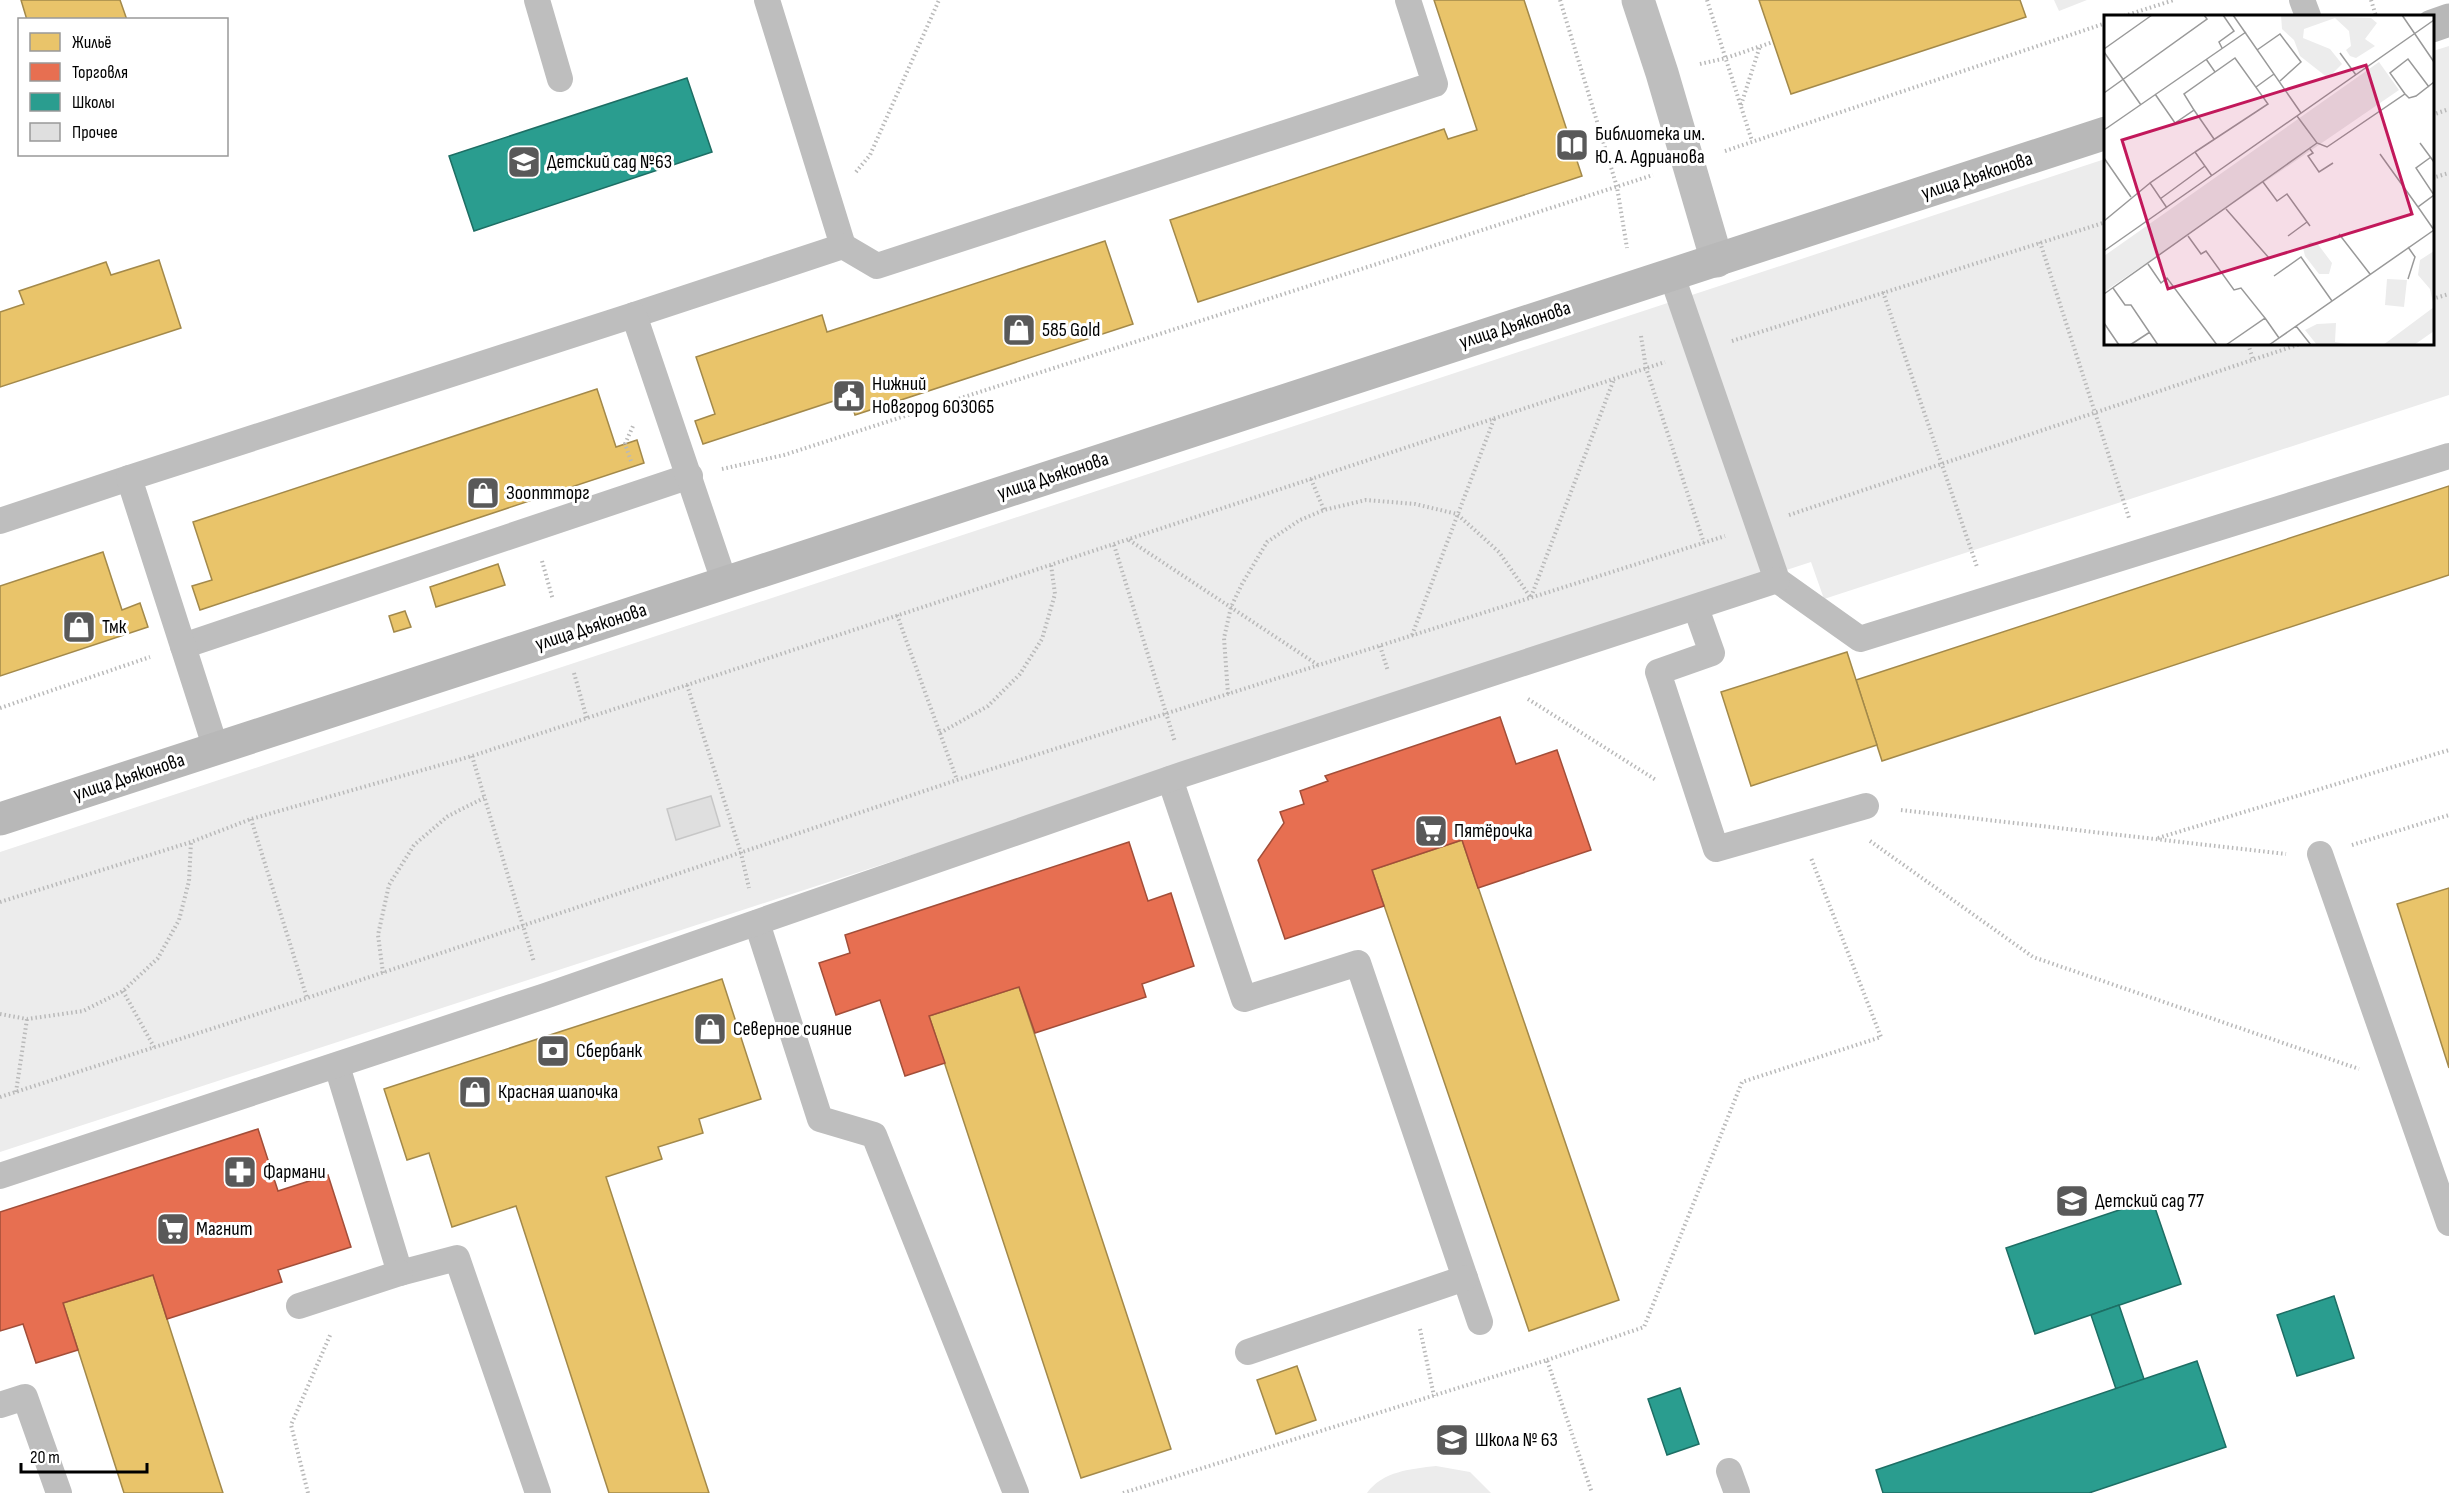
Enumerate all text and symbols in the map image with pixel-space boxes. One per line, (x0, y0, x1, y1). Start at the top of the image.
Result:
inset map (2104, 15, 2434, 345)
legend (18, 18, 228, 156)
text: Жильё (72, 32, 112, 53)
text: Торговля (72, 62, 128, 83)
text: Школы (72, 92, 115, 113)
text: Прочее (72, 122, 118, 143)
place label: Библиотека им. Ю. А. Адрианова (1595, 122, 1705, 169)
library icon: Библиотека им. Ю. А. Адрианова (1554, 127, 1590, 163)
school or university icon: Детский сад №63 (506, 144, 542, 180)
street label: улица Дьяконова (1918, 147, 2036, 205)
place label: Детский сад №63 (547, 150, 672, 174)
street label: улица Дьяконова (1456, 296, 1574, 354)
shop icon: 585 Gold (1001, 312, 1037, 348)
place label: 585 Gold (1042, 318, 1100, 342)
place label: Нижний Новгород 603065 (872, 372, 994, 419)
public building icon: Нижний Новгород 603065 (831, 378, 867, 414)
street label: улица Дьяконова (994, 447, 1112, 505)
shop icon: Зооптторг (465, 475, 501, 511)
place label: Зооптторг (506, 481, 590, 505)
street label: улица Дьяконова (532, 598, 650, 656)
shop icon: Тмк (61, 609, 97, 645)
place label: Тмк (102, 615, 127, 639)
street label: улица Дьяконова (70, 748, 188, 806)
supermarket icon: Пятёрочка (1413, 813, 1449, 849)
place label: Пятёрочка (1454, 819, 1533, 843)
shop icon: Северное сияние (692, 1011, 728, 1047)
place label: Северное сияние (733, 1017, 852, 1041)
bank icon: Сбербанк (535, 1033, 571, 1069)
place label: Сбербанк (576, 1039, 643, 1063)
shop icon: Красная шапочка (457, 1074, 493, 1110)
place label: Красная шапочка (498, 1080, 618, 1104)
pharmacy icon: Фармани (222, 1154, 258, 1190)
place label: Фармани (263, 1160, 326, 1184)
school or university icon: Детский сад 77 (2054, 1183, 2090, 1219)
place label: Детский сад 77 (2095, 1189, 2204, 1213)
supermarket icon: Магнит (155, 1211, 191, 1247)
place label: Магнит (196, 1217, 253, 1241)
school or university icon: Школа № 63 (1434, 1422, 1470, 1458)
place label: Школа № 63 (1475, 1428, 1558, 1452)
scale bar (21, 1436, 147, 1474)
text: 20 m (30, 1447, 60, 1468)

